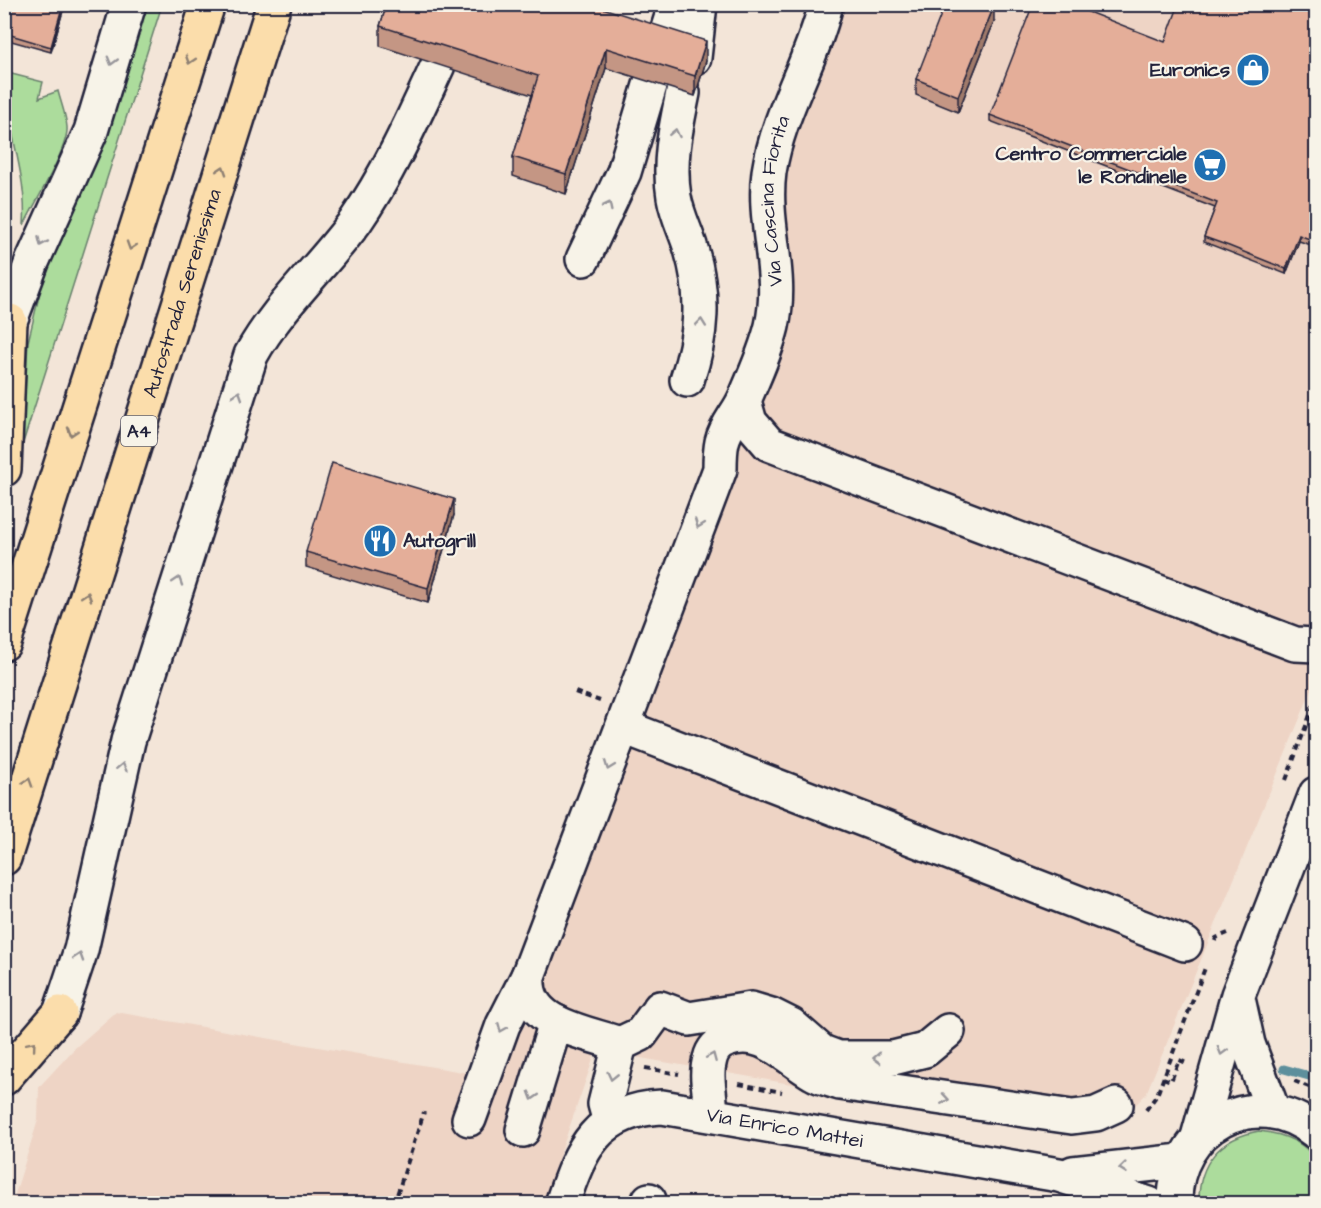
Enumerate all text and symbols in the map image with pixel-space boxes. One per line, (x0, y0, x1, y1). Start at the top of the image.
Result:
shop icon: Euronics (1235, 52, 1271, 88)
one-way arrow (185, 54, 197, 65)
one-way arrow (107, 55, 119, 66)
place label: Euronics (1150, 56, 1230, 84)
street label: Via Cascina Fiorita (754, 112, 797, 287)
one-way arrow (668, 128, 681, 138)
place label: Centro Commerciale le Rondinelle (995, 140, 1187, 191)
supermarket icon: Centro Commerciale le Rondinelle (1192, 147, 1228, 183)
one-way arrow (215, 165, 227, 176)
street label: Autostrada Serenissima (136, 186, 229, 402)
one-way arrow (601, 201, 613, 212)
one-way arrow (37, 236, 49, 247)
one-way arrow (126, 240, 138, 251)
one-way arrow (694, 319, 707, 328)
one-way arrow (231, 390, 243, 401)
road number: A4 (121, 416, 157, 446)
one-way arrow (66, 426, 79, 437)
one-way arrow (694, 518, 707, 529)
restaurant icon: Autogrill (362, 523, 398, 559)
place label: Autogrill (403, 527, 476, 556)
one-way arrow (171, 576, 183, 587)
one-way arrow (80, 591, 92, 602)
one-way arrow (603, 760, 616, 771)
one-way arrow (115, 763, 128, 773)
one-way arrow (21, 777, 34, 788)
one-way arrow (71, 952, 84, 963)
one-way arrow (497, 1022, 509, 1033)
one-way arrow (25, 1041, 36, 1052)
one-way arrow (1217, 1045, 1229, 1056)
one-way arrow (872, 1052, 881, 1065)
one-way arrow (705, 1053, 717, 1064)
one-way arrow (606, 1070, 619, 1080)
one-way arrow (528, 1090, 541, 1101)
one-way arrow (940, 1092, 950, 1105)
street label: Via Enrico Mattei (704, 1101, 865, 1155)
one-way arrow (1119, 1162, 1128, 1174)

